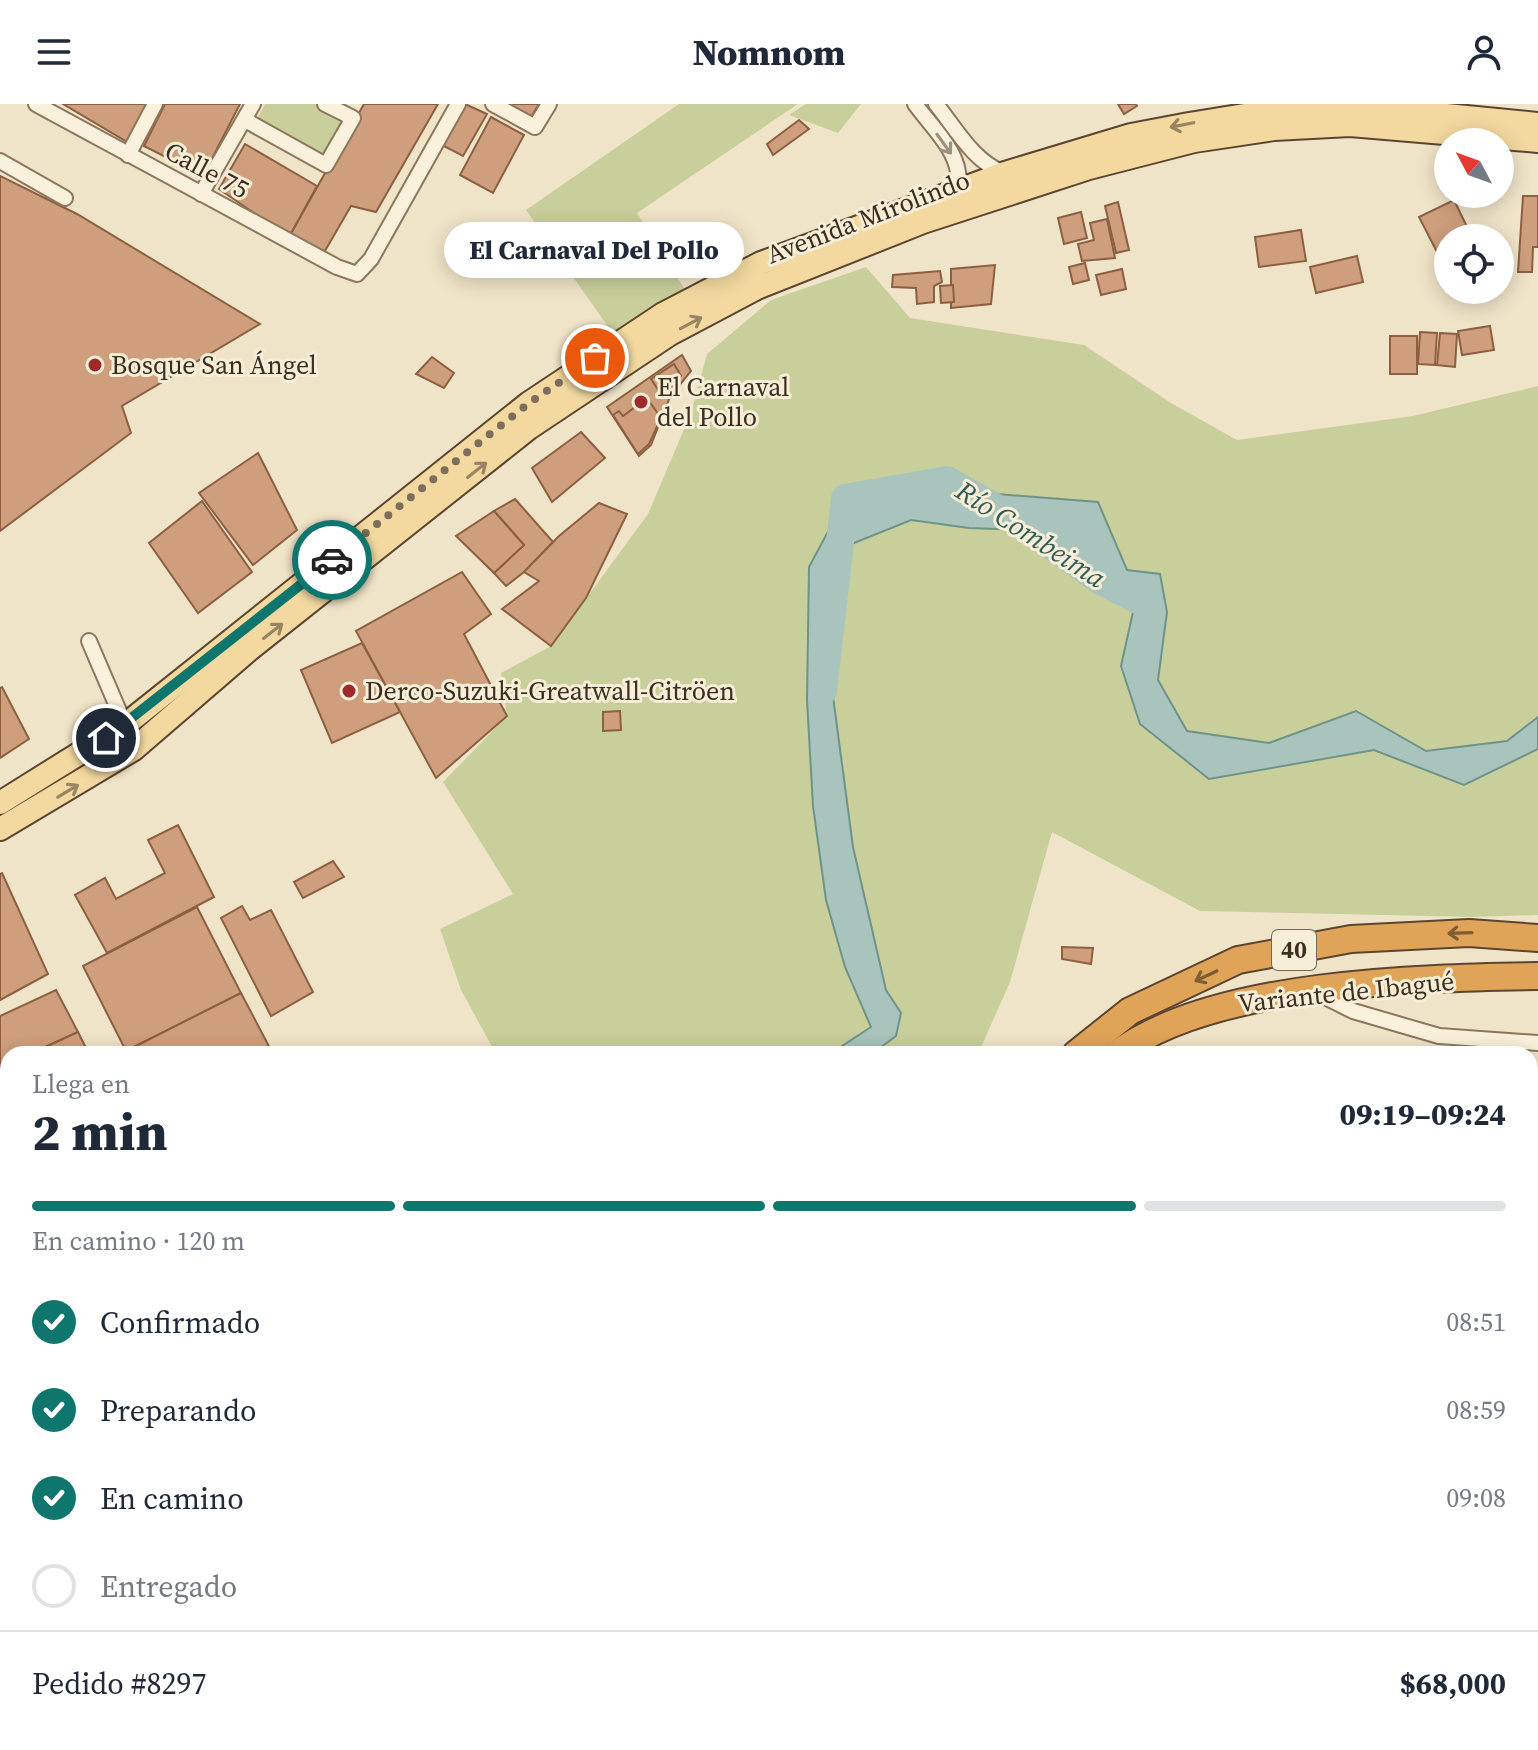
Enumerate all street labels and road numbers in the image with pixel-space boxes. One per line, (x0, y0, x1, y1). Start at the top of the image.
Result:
street label: Calle 75 (159, 133, 255, 207)
street label: Avenida Mirolindo (761, 162, 975, 272)
road number: 40 (1272, 930, 1316, 970)
street label: Variante de Ibagué (1236, 963, 1456, 1021)

